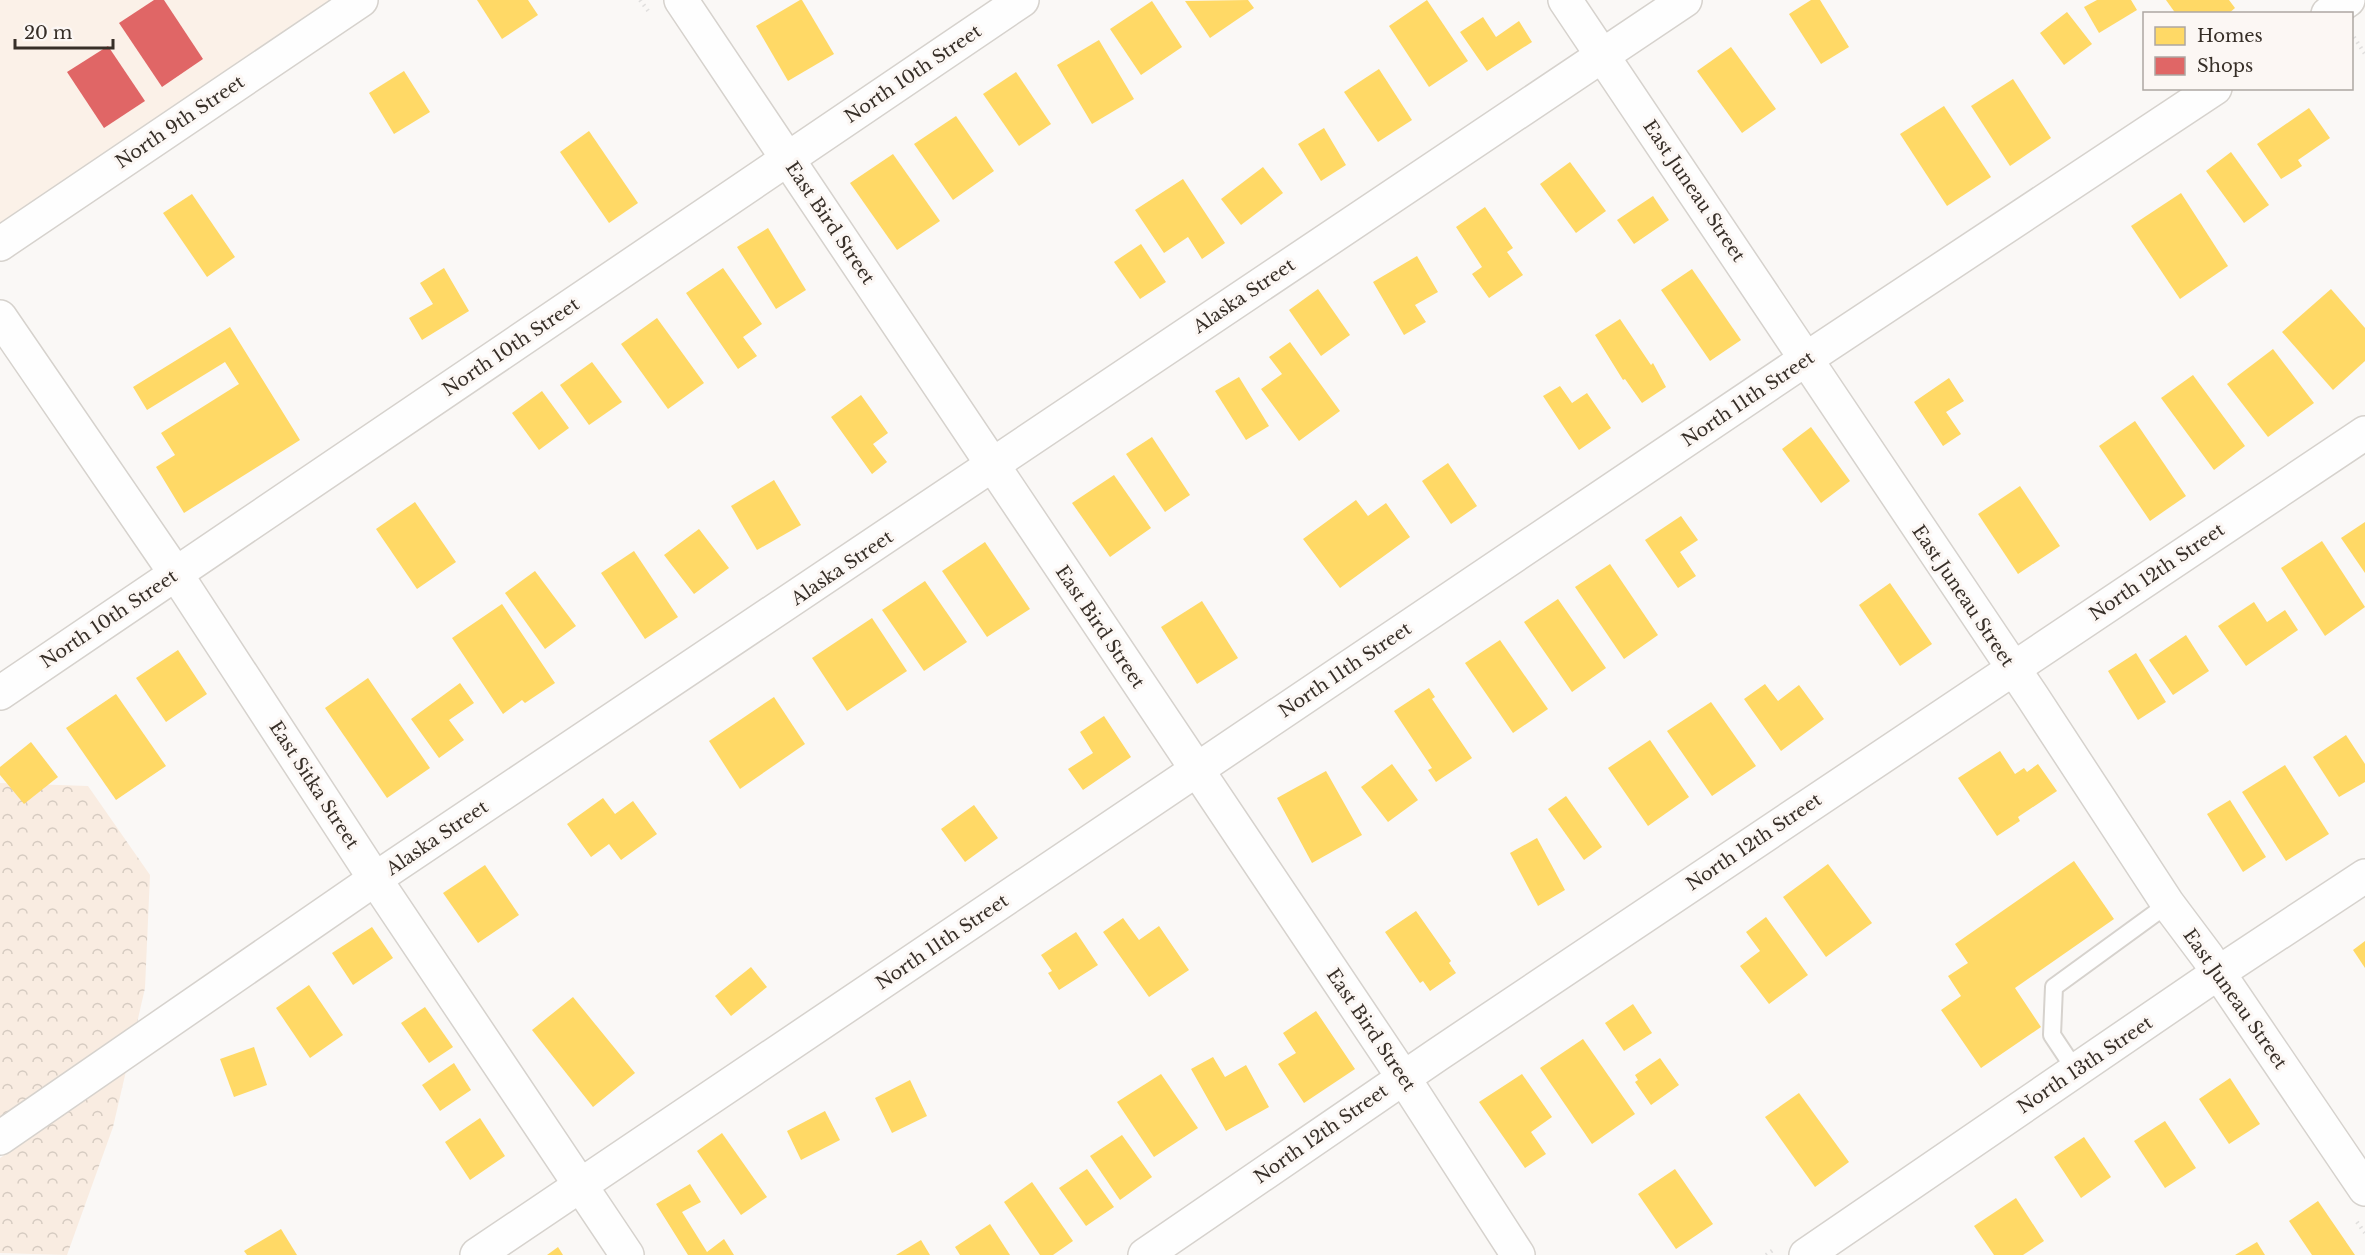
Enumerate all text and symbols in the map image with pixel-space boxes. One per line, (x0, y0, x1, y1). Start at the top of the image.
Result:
scale bar (15, 12, 112, 50)
legend (2143, 12, 2353, 90)
street label: North 10th Street (841, 20, 986, 128)
text: 20 m (24, 22, 72, 44)
text: Homes (2197, 25, 2263, 47)
text: Shops (2197, 55, 2253, 77)
street label: North 9th Street (111, 71, 249, 173)
street label: East Juneau Street (1638, 116, 1750, 266)
street label: East Bird Street (781, 158, 879, 289)
street label: Alaska Street (1188, 254, 1299, 339)
street label: North 10th Street (439, 293, 584, 401)
street label: North 11th Street (1678, 346, 1819, 451)
street label: North 12th Street (2085, 519, 2229, 625)
street label: East Juneau Street (1907, 521, 2019, 671)
street label: Alaska Street (786, 526, 897, 611)
street label: East Bird Street (1051, 562, 1149, 693)
street label: North 10th Street (37, 565, 182, 673)
street label: North 11th Street (1275, 617, 1416, 722)
street label: East Sitka Street (264, 717, 364, 853)
street label: North 12th Street (1682, 789, 1826, 895)
street label: Alaska Street (381, 796, 492, 881)
street label: North 11th Street (872, 889, 1013, 994)
street label: East Juneau Street (2178, 925, 2292, 1073)
street label: East Bird Street (1322, 965, 1420, 1096)
street label: North 13th Street (2013, 1012, 2157, 1118)
street label: North 12th Street (1250, 1080, 1392, 1188)

